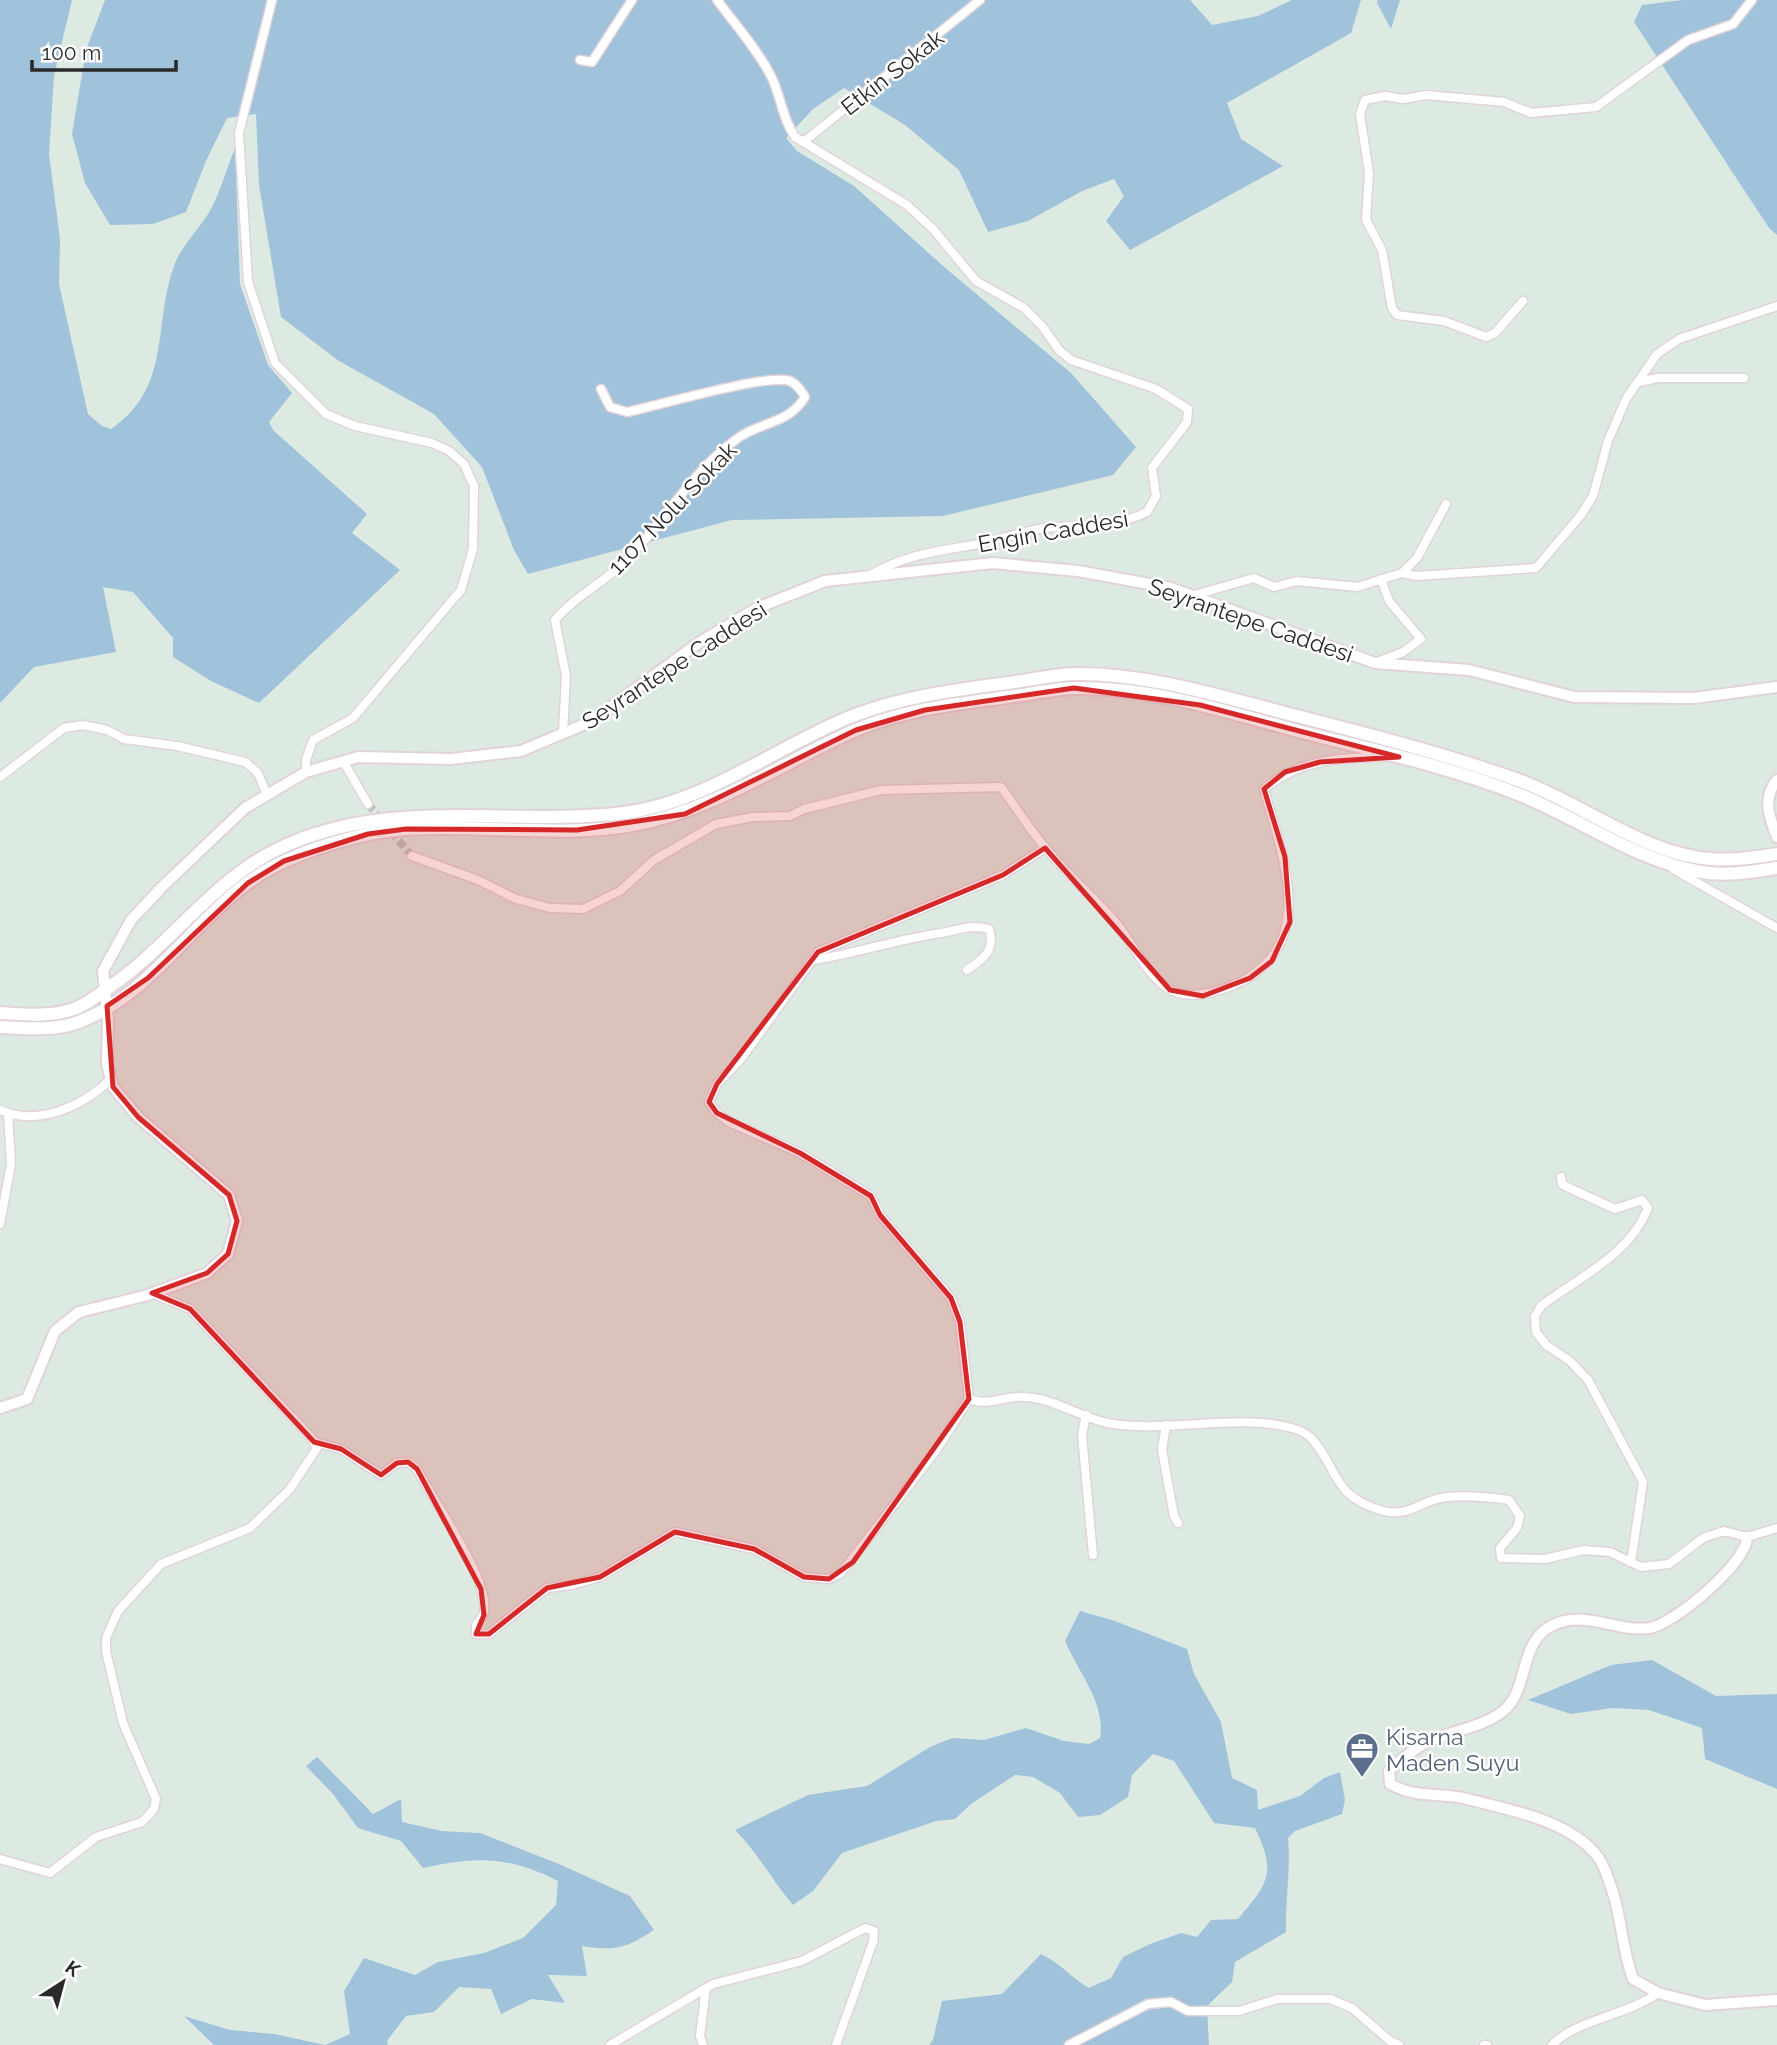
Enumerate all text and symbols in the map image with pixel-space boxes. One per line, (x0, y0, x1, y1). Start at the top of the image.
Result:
street label: Etkin Sokak (835, 24, 949, 120)
scale bar (32, 28, 175, 72)
text: 100 m (42, 40, 101, 65)
street label: 1107 Nolu Sokak (602, 436, 742, 580)
street label: Engin Caddesi (976, 504, 1130, 558)
street label: Seyrantepe Caddesi (1145, 572, 1357, 668)
street label: Seyrantepe Caddesi (577, 595, 771, 735)
place label: Kisarna Maden Suyu (1386, 1723, 1519, 1776)
office icon: Kisarna Maden Suyu (1343, 1730, 1381, 1779)
north arrow (28, 1947, 98, 2017)
text: K (61, 1956, 85, 1981)

